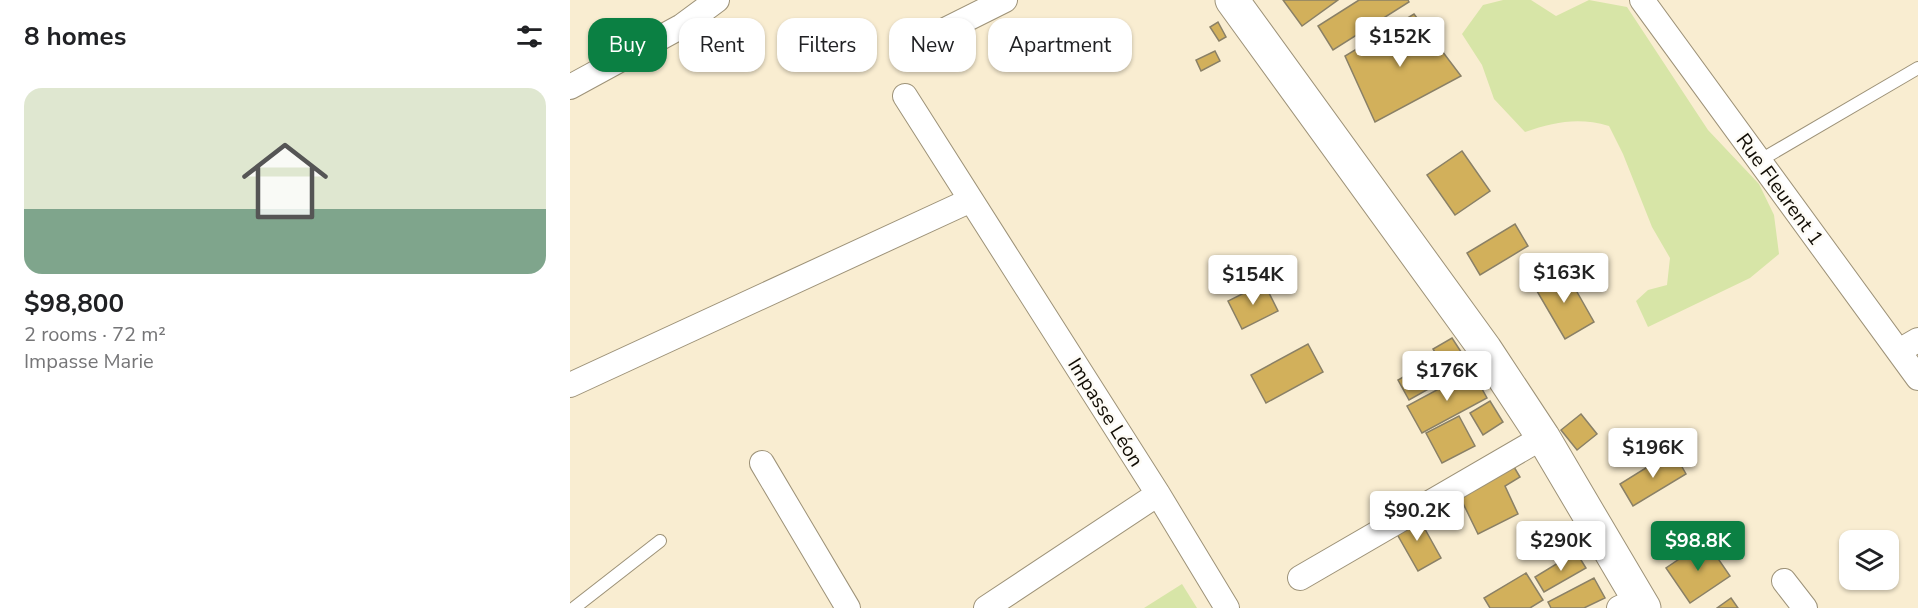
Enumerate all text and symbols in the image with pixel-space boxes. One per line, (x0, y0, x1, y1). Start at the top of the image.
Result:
pin: $152K (1358, 17, 1442, 68)
chip: Buy (588, 18, 667, 72)
chip: Rent (679, 18, 765, 72)
chip: Filters (777, 18, 877, 72)
chip: New (889, 18, 976, 72)
chip: Apartment (988, 18, 1132, 72)
text: 8 homes (24, 19, 126, 54)
icon: filters (513, 20, 546, 53)
text: $152K (1369, 23, 1431, 50)
icon: home (231, 127, 339, 235)
street label: Rue Fleurent 1 (1730, 128, 1829, 251)
pin: $163K (1522, 253, 1606, 304)
pin: $154K (1211, 255, 1295, 306)
text: $163K (1533, 259, 1595, 286)
text: $154K (1222, 261, 1284, 288)
text: $98,800 (24, 286, 124, 321)
text: 2 rooms · 72 m² (24, 321, 166, 348)
text: Impasse Marie (24, 348, 154, 375)
pin: $176K (1405, 351, 1489, 402)
street label: Impasse Léon (1061, 353, 1150, 472)
text: $176K (1416, 357, 1478, 384)
pin: $196K (1611, 428, 1695, 479)
text: $196K (1622, 434, 1684, 461)
pin: $90.2K (1368, 491, 1466, 542)
text: $90.2K (1384, 497, 1450, 524)
pin: $290K (1519, 521, 1603, 572)
pin: $98.8K (1649, 521, 1747, 572)
text: $290K (1530, 527, 1592, 554)
text: $98.8K (1665, 527, 1731, 554)
map controls (1839, 530, 1899, 590)
button: layers (1839, 530, 1899, 590)

